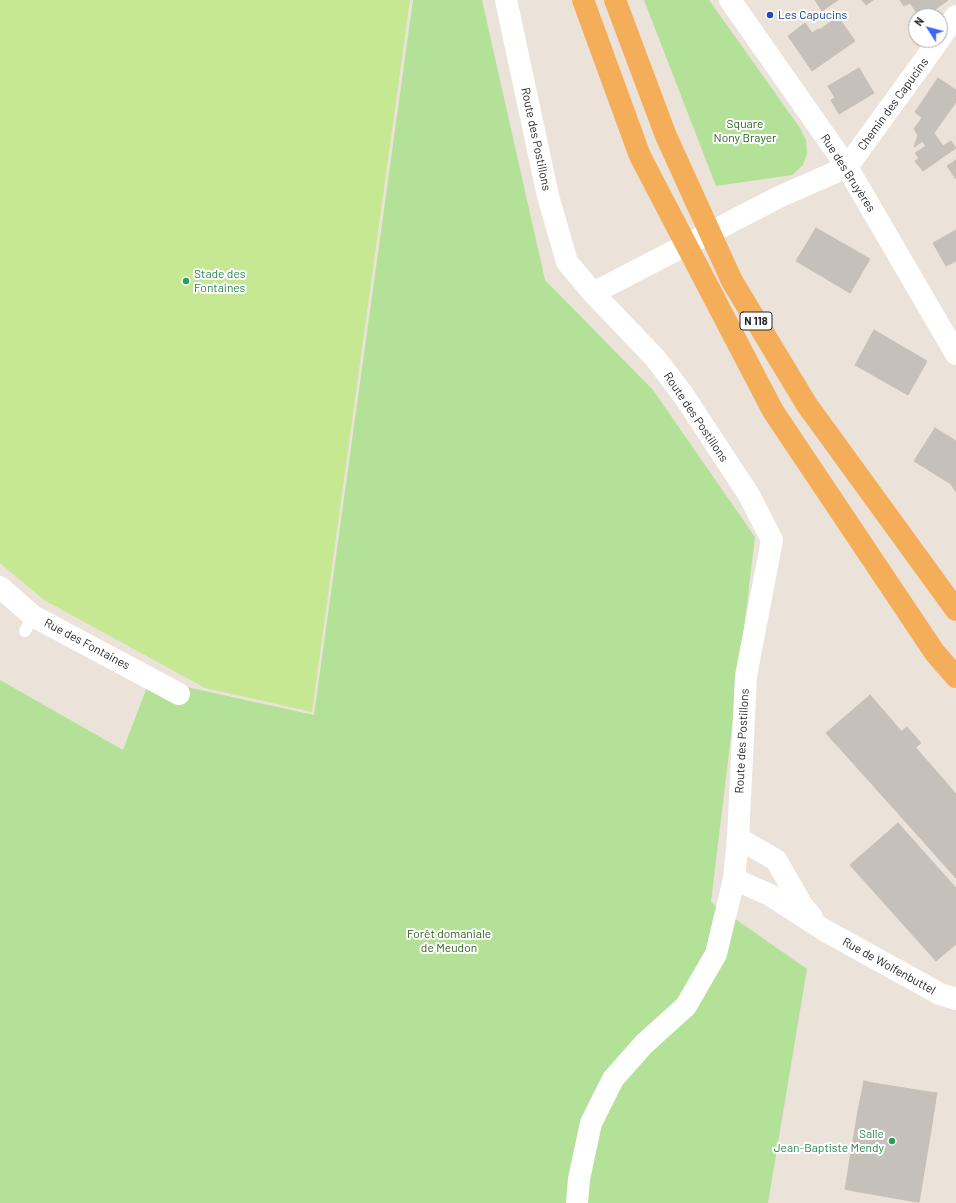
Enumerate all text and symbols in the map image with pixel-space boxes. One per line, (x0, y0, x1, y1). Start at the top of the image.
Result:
place label: Les Capucins (778, 8, 847, 22)
north arrow (908, 8, 948, 48)
marker: Les Capucins (765, 10, 775, 20)
text: N (911, 14, 926, 28)
street label: Chemin des Capucins (855, 55, 931, 153)
street label: Route des Postillons (518, 86, 554, 192)
park label: Square Nony Brayer (714, 117, 776, 145)
street label: Rue des Bruyères (817, 131, 879, 215)
place label: Stade des Fontaines (194, 267, 245, 295)
marker: Stade des Fontaines (181, 276, 191, 286)
road number: N 118 (740, 312, 772, 330)
street label: Route des Postillons (661, 369, 731, 465)
street label: Rue des Fontaines (42, 615, 132, 673)
street label: Route des Postillons (732, 688, 752, 794)
park label: Forêt domaniale de Meudon (407, 927, 491, 955)
street label: Rue de Wolfenbuttel (840, 934, 938, 998)
place label: Salle Jean-Baptiste Mendy (774, 1127, 884, 1155)
marker: Salle Jean-Baptiste Mendy (887, 1136, 897, 1146)

